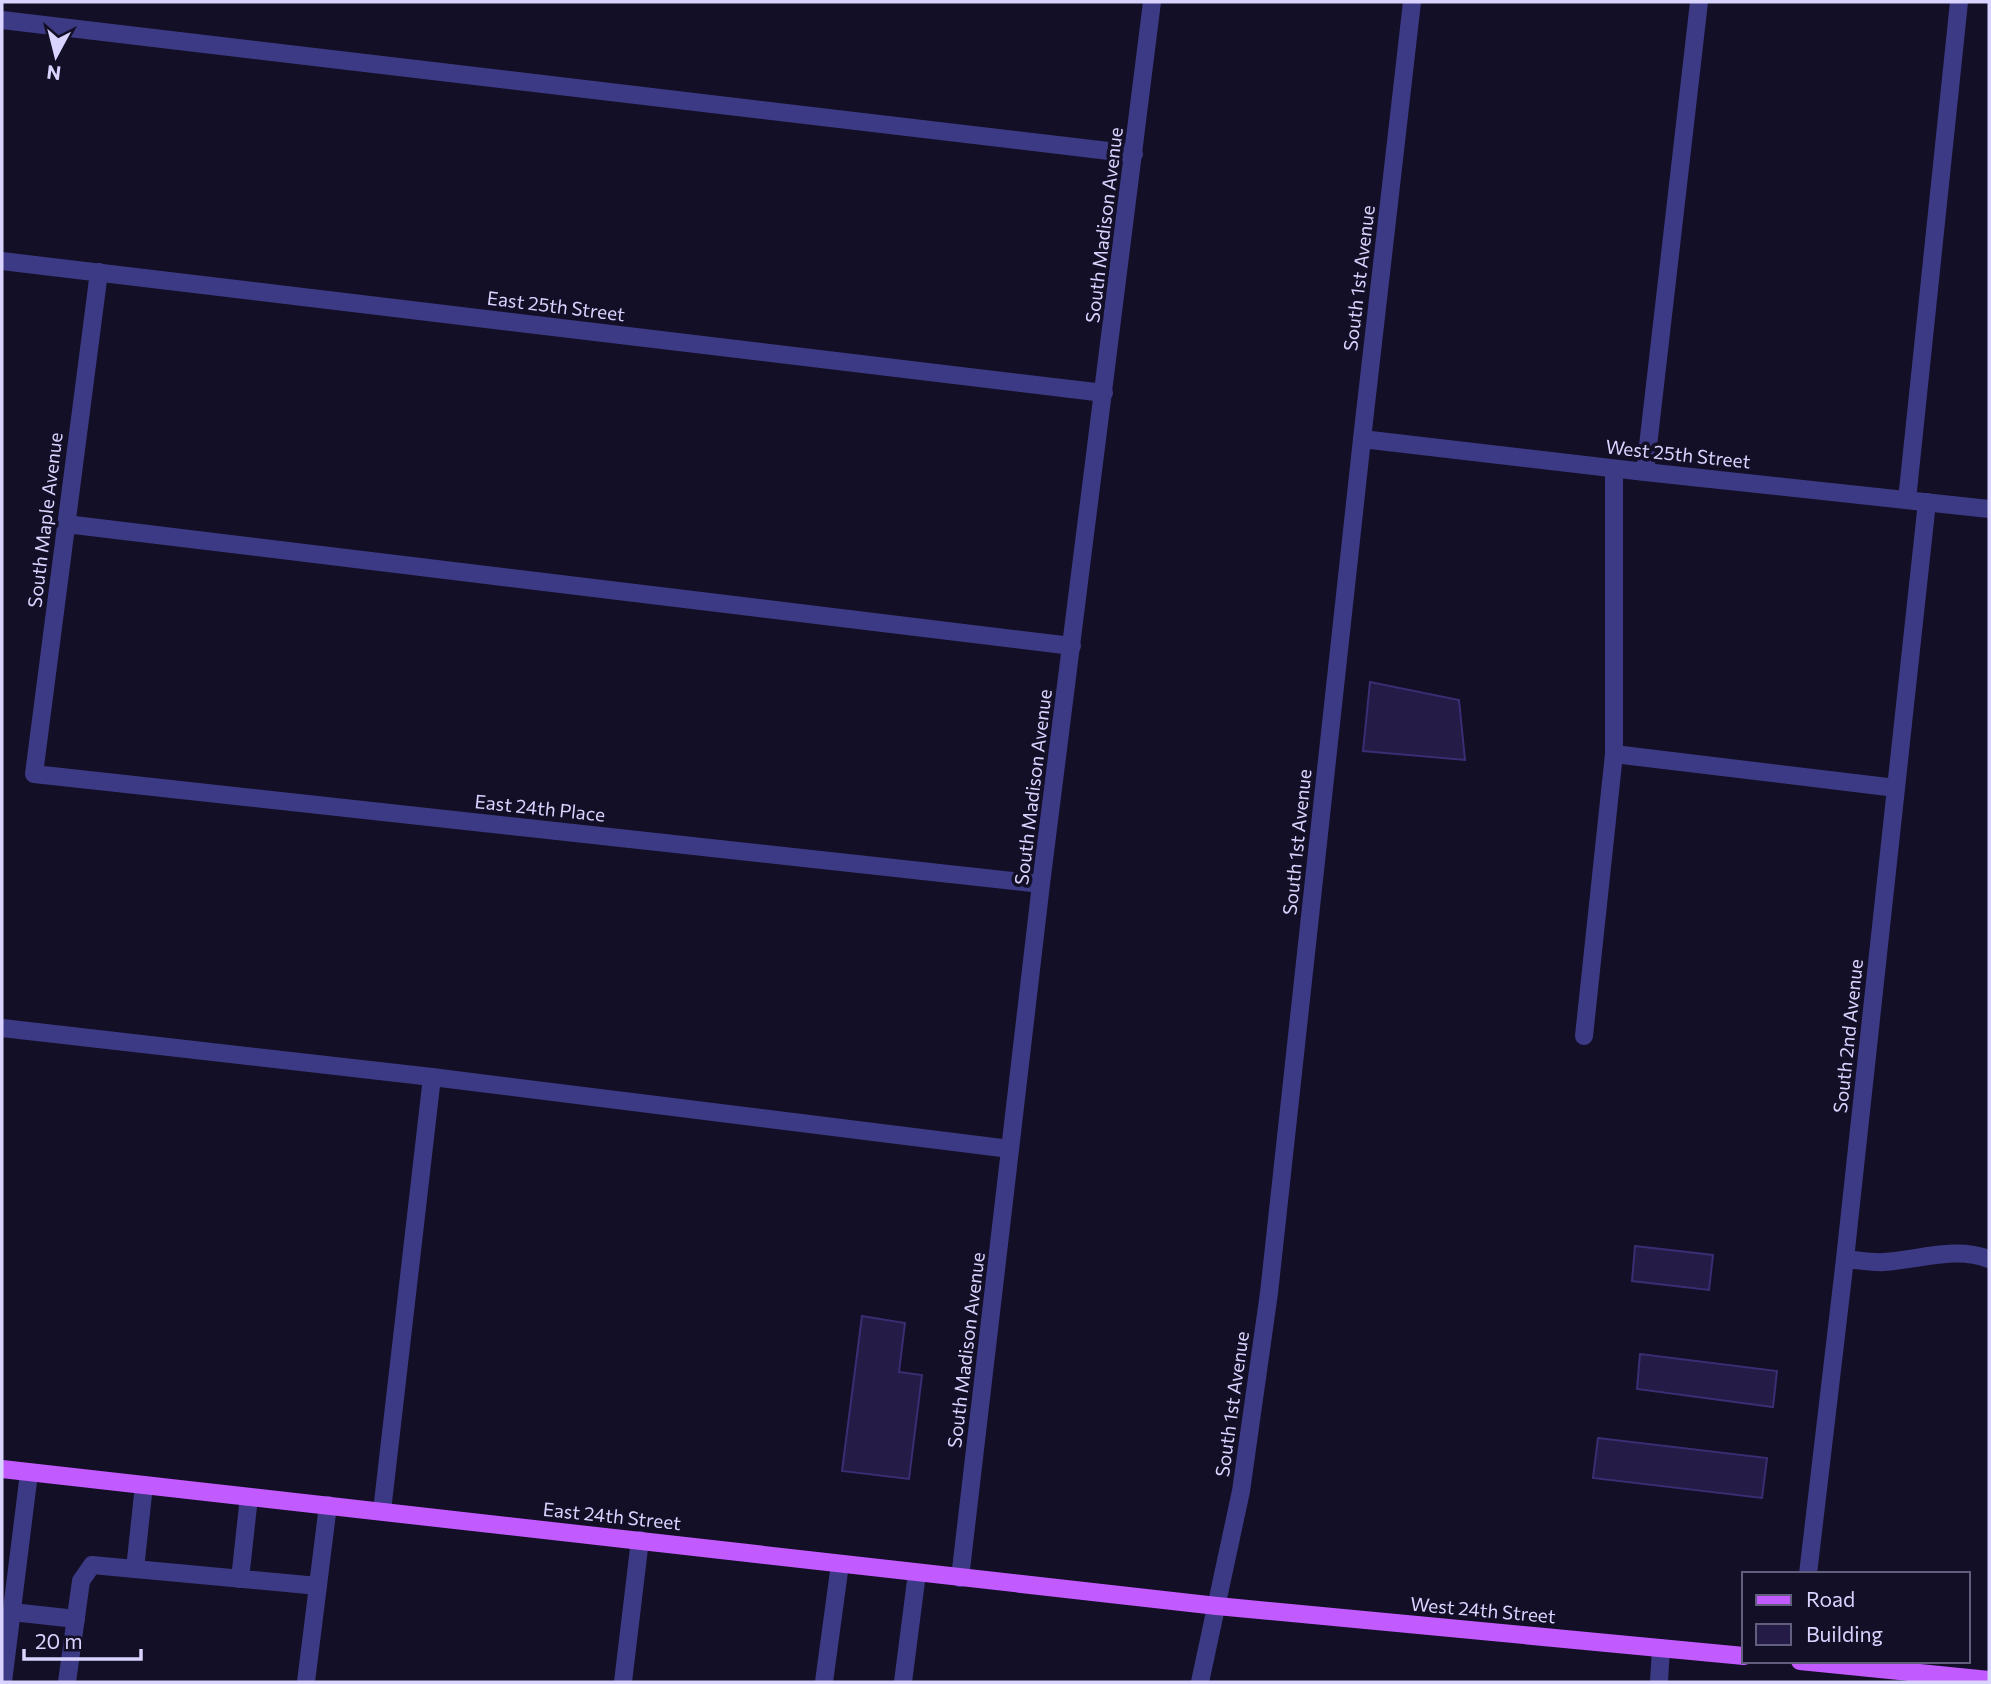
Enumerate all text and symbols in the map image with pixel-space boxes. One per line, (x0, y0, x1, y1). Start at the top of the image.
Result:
north arrow (21, 21, 91, 91)
text: N (45, 61, 62, 86)
street label: South Madison Avenue (1080, 126, 1127, 324)
street label: South 1st Avenue (1338, 204, 1379, 352)
street label: East 25th Street (486, 286, 626, 325)
street label: South Maple Avenue (22, 431, 67, 609)
street label: West 25th Street (1604, 434, 1752, 473)
street label: South Madison Avenue (1009, 688, 1056, 886)
street label: South 1st Avenue (1277, 768, 1316, 916)
street label: East 24th Place (474, 789, 607, 826)
street label: South 2nd Avenue (1828, 958, 1867, 1114)
street label: South Madison Avenue (942, 1251, 989, 1449)
street label: South 1st Avenue (1210, 1330, 1253, 1478)
street label: East 24th Street (542, 1497, 683, 1534)
legend (1742, 1572, 1970, 1663)
text: Road (1806, 1586, 1855, 1611)
street label: West 24th Street (1409, 1592, 1557, 1627)
scale bar (24, 1618, 142, 1662)
text: Building (1806, 1621, 1883, 1646)
text: 20 m (35, 1628, 83, 1653)

